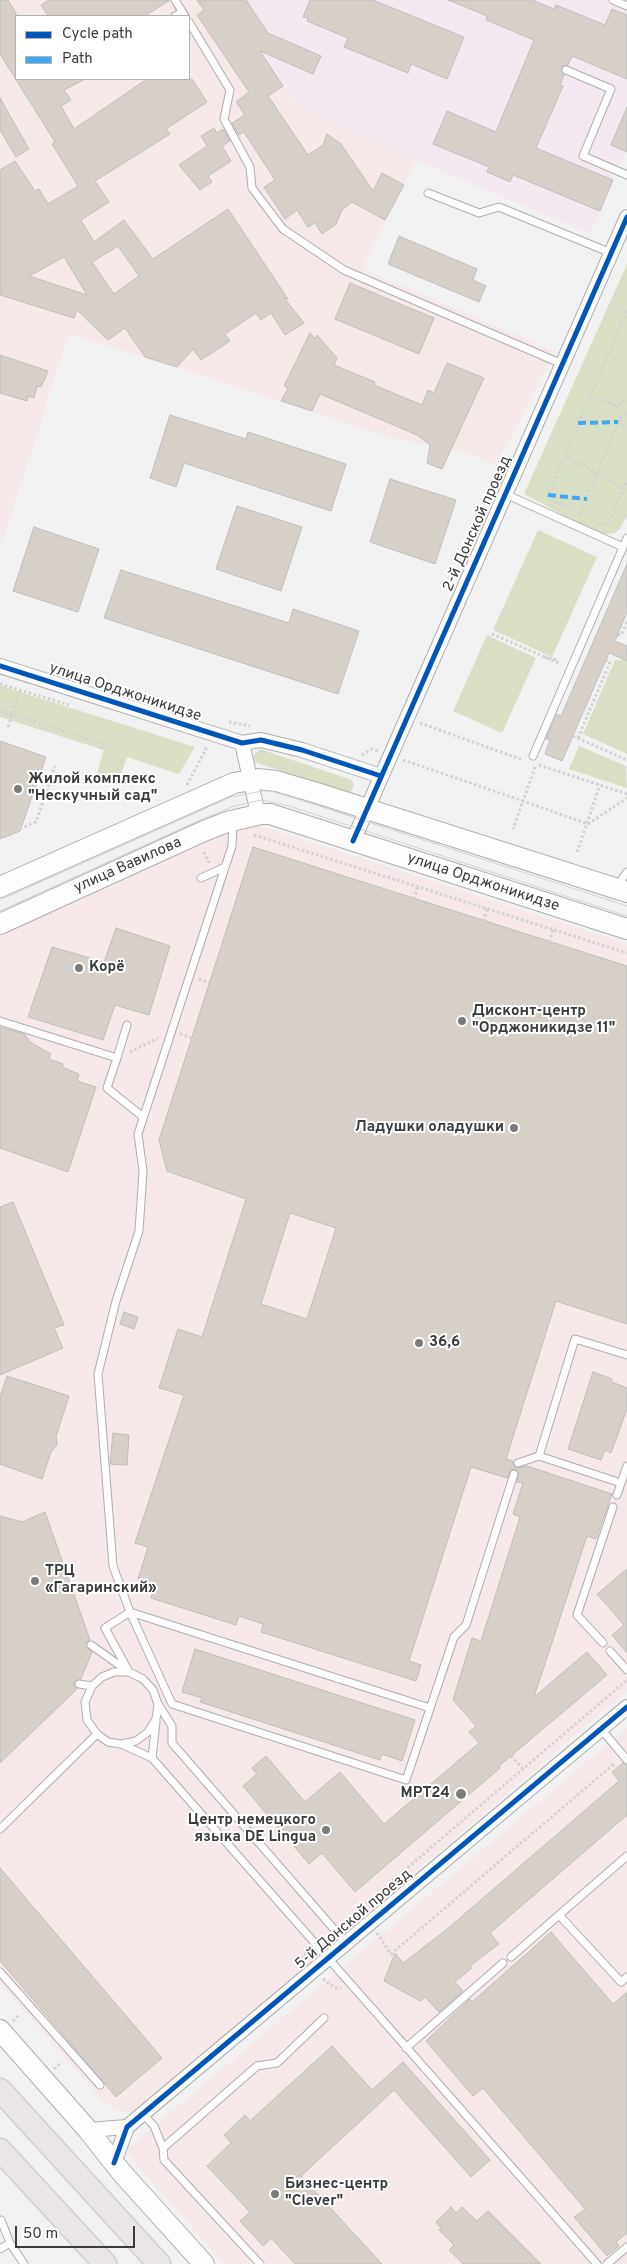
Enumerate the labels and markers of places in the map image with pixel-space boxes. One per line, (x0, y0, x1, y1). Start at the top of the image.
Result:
place label: Жилой комплекс "Нескучный сад" (28, 771, 157, 806)
marker: Жилой комплекс "Нескучный сад" (12, 783, 24, 795)
place label: Корё (89, 959, 125, 977)
marker: Корё (73, 962, 85, 974)
place label: Дисконт-центр "Орджоникидзе 11" (472, 1003, 615, 1038)
marker: Дисконт-центр "Орджоникидзе 11" (456, 1015, 468, 1027)
place label: Ладушки оладушки (355, 1119, 504, 1137)
marker: Ладушки оладушки (508, 1122, 520, 1134)
place label: 36,6 (429, 1334, 460, 1352)
marker: 36,6 (413, 1337, 425, 1349)
place label: ТРЦ «Гагаринский» (45, 1563, 157, 1598)
marker: ТРЦ «Гагаринский» (29, 1575, 41, 1587)
place label: МРТ24 (401, 1785, 450, 1803)
marker: МРТ24 (454, 1787, 468, 1801)
place label: Центр немецкого языка DE Lingua (188, 1812, 316, 1847)
marker: Центр немецкого языка DE Lingua (320, 1824, 332, 1836)
place label: Бизнес-центр "Clever" (285, 2176, 388, 2211)
marker: Бизнес-центр "Clever" (269, 2188, 281, 2200)

